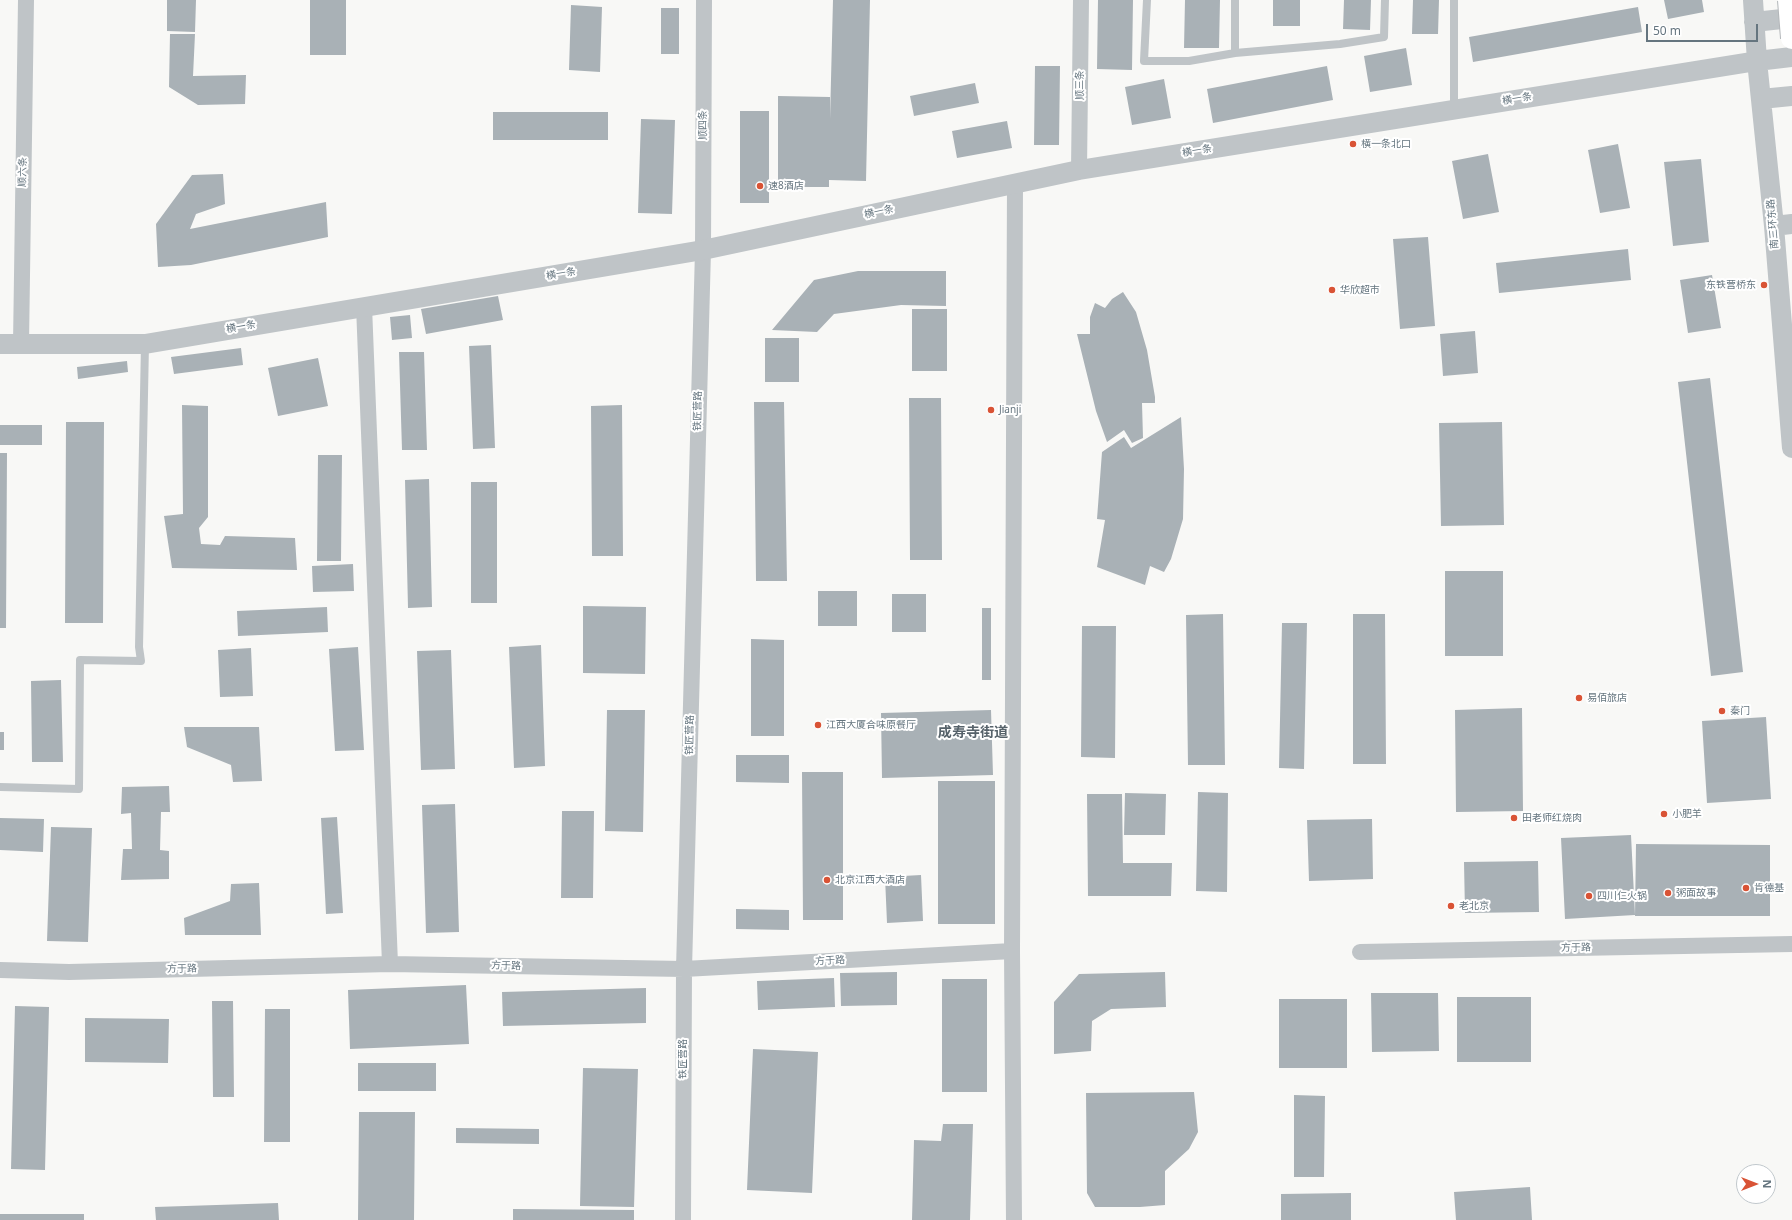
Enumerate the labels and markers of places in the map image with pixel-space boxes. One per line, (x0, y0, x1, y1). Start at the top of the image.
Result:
place label: 横一条北口 (1361, 138, 1411, 150)
marker: 横一条北口 (1348, 139, 1358, 149)
place label: 速8酒店 (768, 180, 804, 192)
marker: 速8酒店 (755, 181, 765, 191)
place label: 东铁营桥东 (1706, 279, 1756, 291)
marker: 东铁营桥东 (1759, 280, 1769, 290)
place label: 华欣超市 (1340, 284, 1380, 296)
marker: 华欣超市 (1327, 285, 1337, 295)
place label: Jianji (999, 404, 1021, 416)
marker: Jianji (986, 405, 996, 415)
place label: 易佰旅店 (1587, 692, 1627, 704)
marker: 易佰旅店 (1574, 693, 1584, 703)
place label: 秦门 (1730, 705, 1750, 717)
marker: 秦门 (1717, 706, 1727, 716)
place label: 江西大厦合味原餐厅 (826, 719, 916, 731)
marker: 江西大厦合味原餐厅 (813, 720, 823, 730)
place label: 小肥羊 (1672, 808, 1702, 820)
marker: 小肥羊 (1659, 809, 1669, 819)
place label: 田老师红烧肉 (1522, 812, 1582, 824)
marker: 田老师红烧肉 (1509, 813, 1519, 823)
place label: 北京江西大酒店 (835, 874, 905, 886)
marker: 北京江西大酒店 (822, 875, 832, 885)
place label: 肯德基 (1754, 882, 1784, 894)
marker: 肯德基 (1741, 883, 1751, 893)
place label: 粥面故事 (1676, 887, 1716, 899)
marker: 粥面故事 (1663, 888, 1673, 898)
place label: 四川仁火锅 (1597, 890, 1647, 902)
marker: 四川仁火锅 (1584, 891, 1594, 901)
place label: 老北京 (1459, 900, 1489, 912)
marker: 老北京 (1446, 901, 1456, 911)

